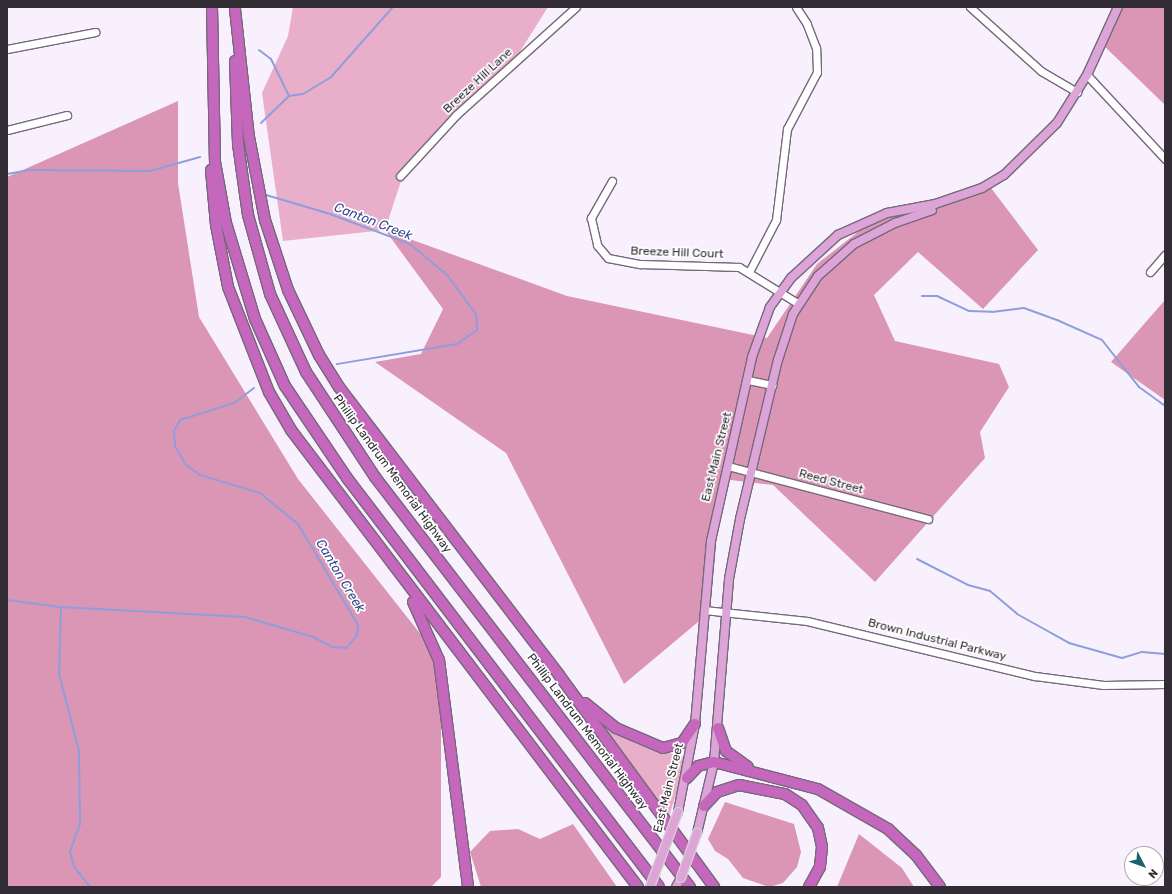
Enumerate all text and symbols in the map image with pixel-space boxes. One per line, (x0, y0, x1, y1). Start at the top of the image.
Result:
street label: Breeze Hill Lane (440, 45, 516, 117)
water label: Canton Creek (332, 200, 414, 244)
street label: Breeze Hill Court (630, 244, 724, 262)
street label: Phillip Landrum Memorial Highway (330, 392, 454, 556)
street label: East Main Street (699, 411, 735, 503)
street label: Reed Street (797, 467, 865, 497)
water label: Canton Creek (312, 537, 368, 615)
street label: Brown Industrial Parkway (866, 616, 1008, 664)
street label: Phillip Landrum Memorial Highway (523, 651, 651, 813)
street label: East Main Street (651, 742, 687, 834)
north arrow (1124, 846, 1164, 886)
text: N (1145, 866, 1160, 881)

